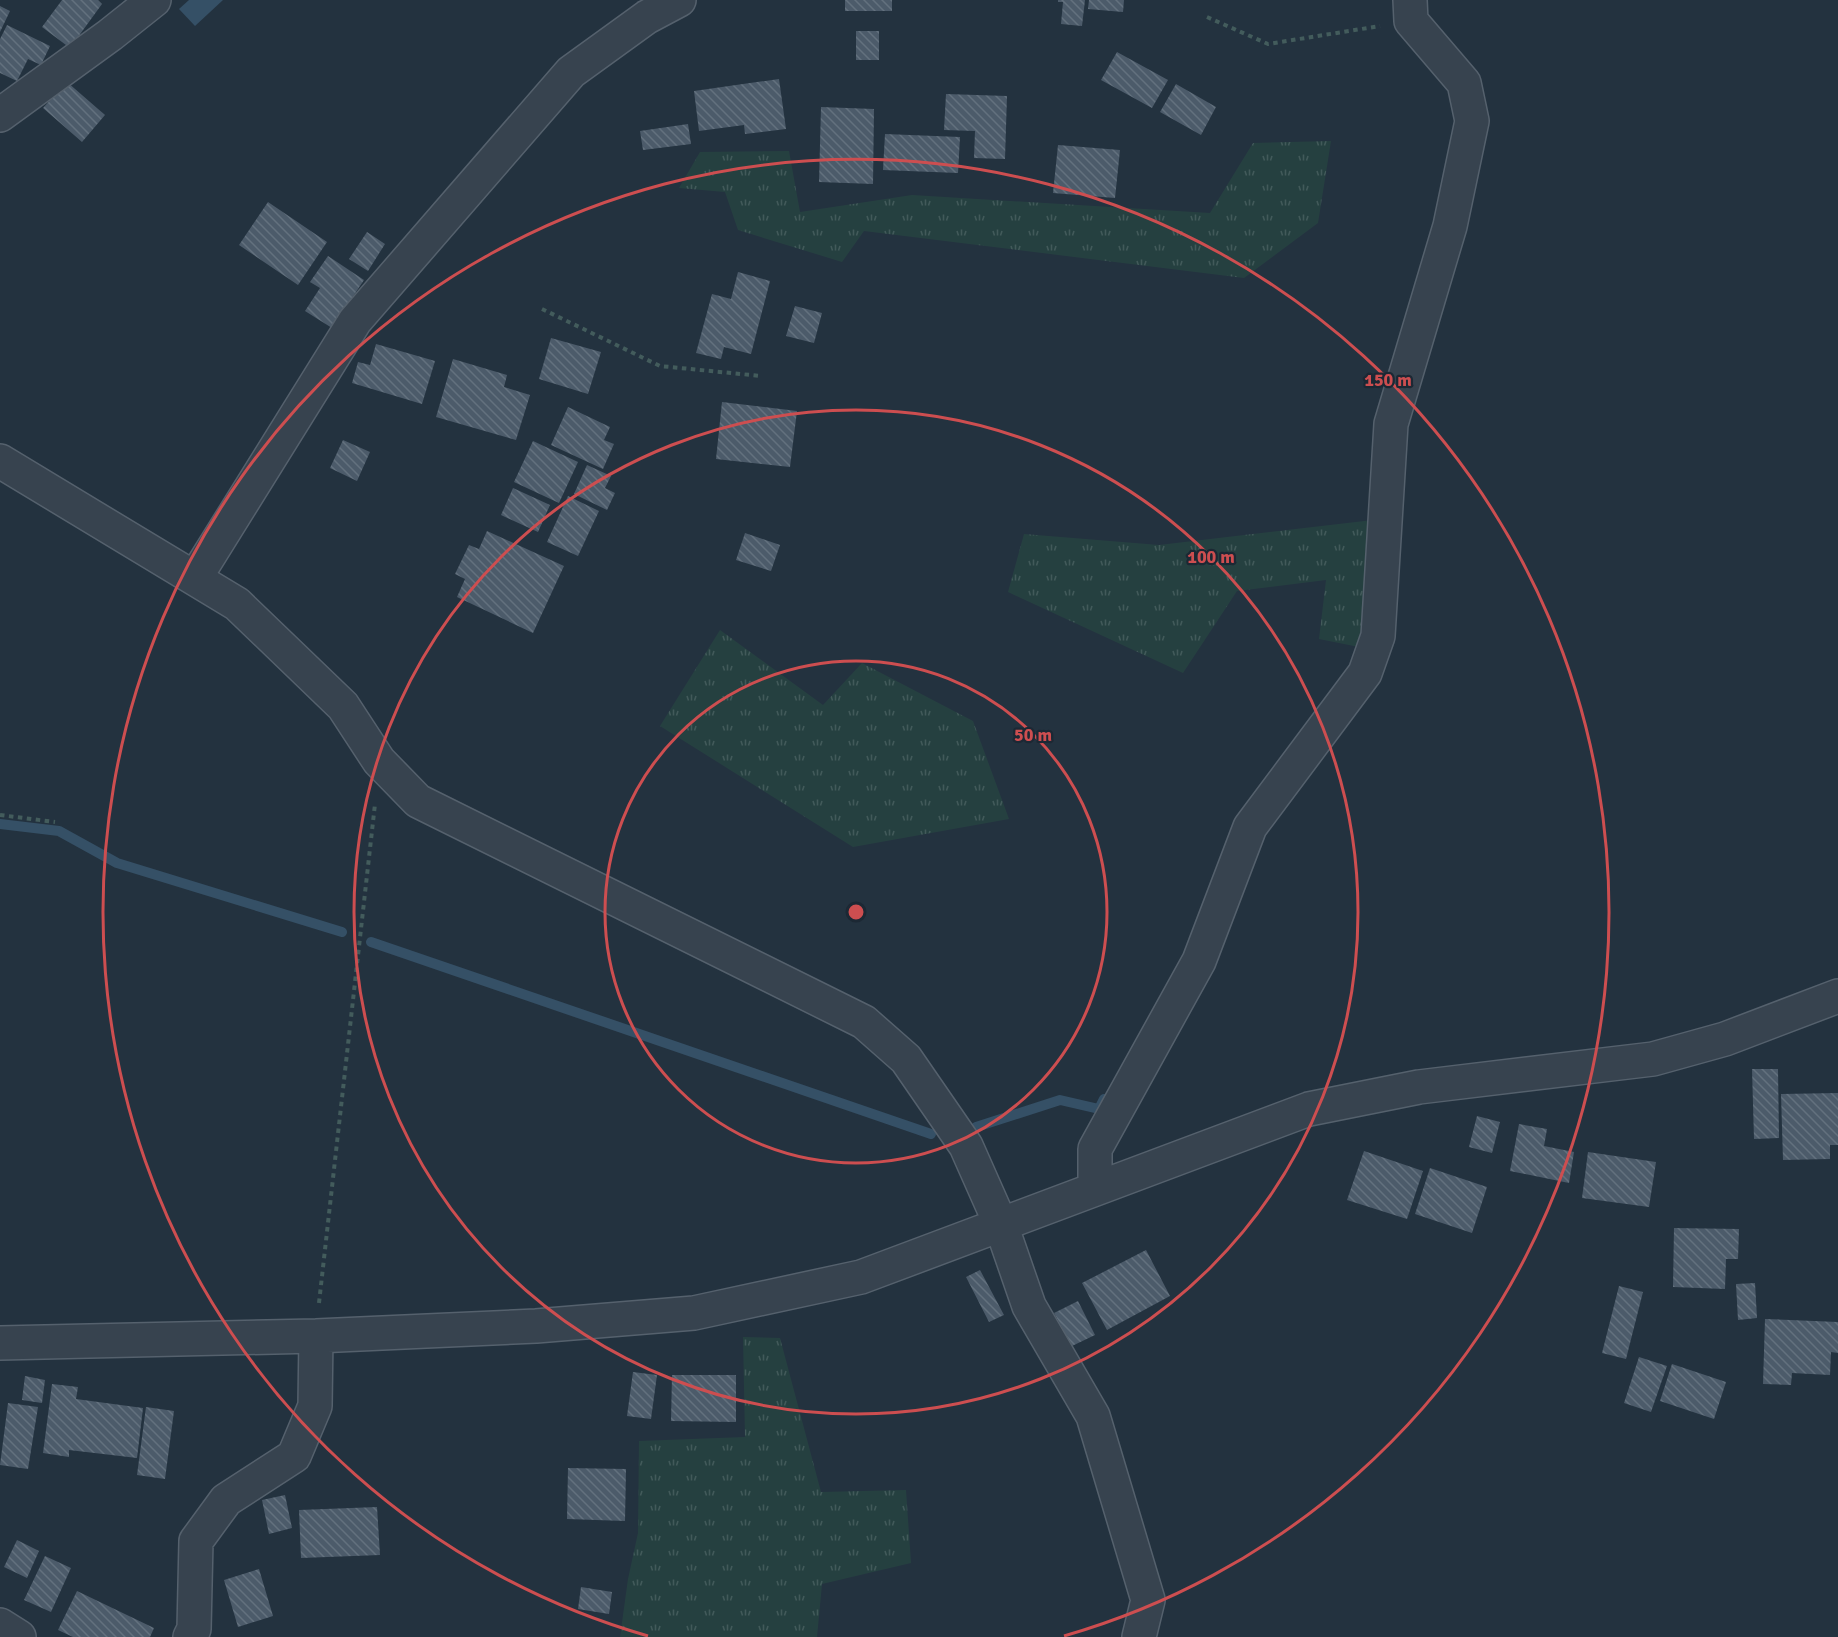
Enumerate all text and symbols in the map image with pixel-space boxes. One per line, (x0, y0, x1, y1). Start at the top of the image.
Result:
text: 150 m (1364, 369, 1412, 391)
text: 100 m (1187, 546, 1235, 568)
text: 50 m (1014, 724, 1052, 746)
centre of rings (846, 902, 866, 922)

